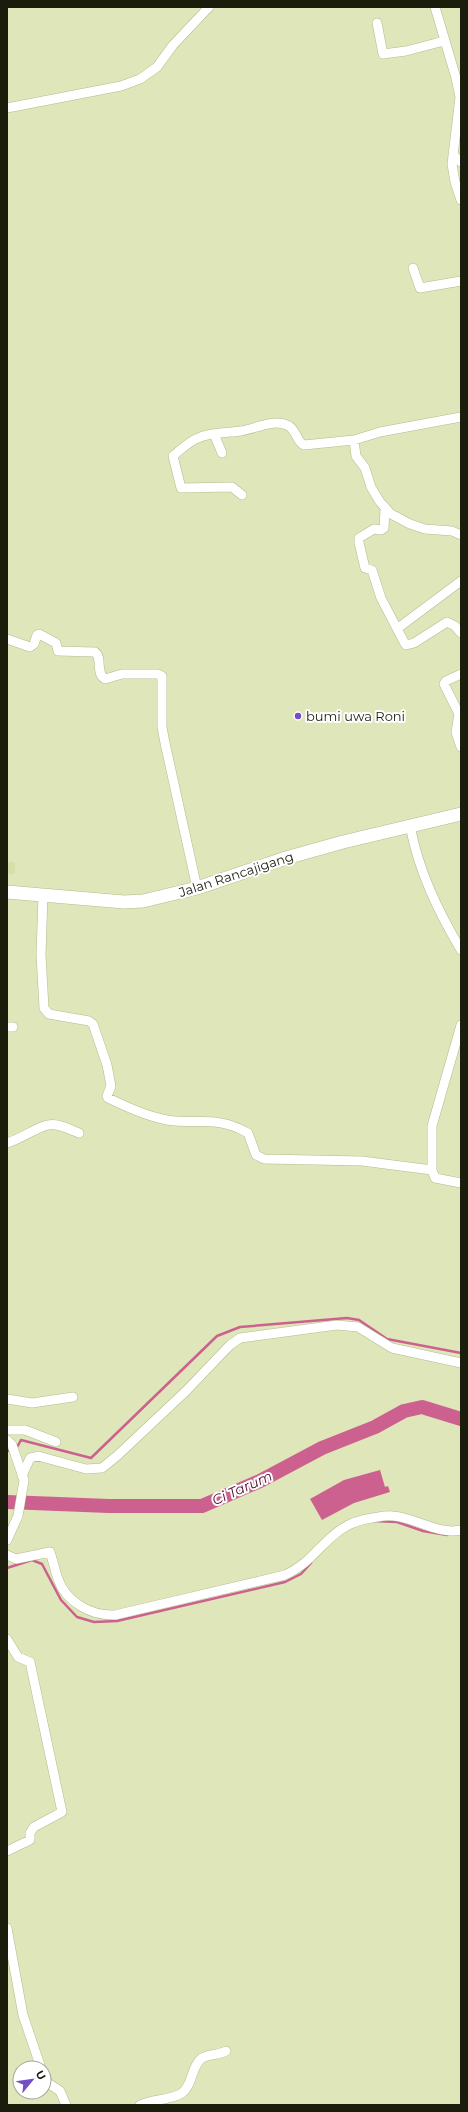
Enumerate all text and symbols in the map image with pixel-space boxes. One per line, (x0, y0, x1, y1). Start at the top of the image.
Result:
place label: bumi uwa Roni (306, 708, 405, 724)
marker: bumi uwa Roni (293, 711, 303, 721)
street label: Jalan Rancajigang (176, 848, 295, 900)
water label: Ci Tarum (209, 1467, 275, 1509)
north arrow (12, 2060, 52, 2100)
text: U (33, 2068, 49, 2082)

